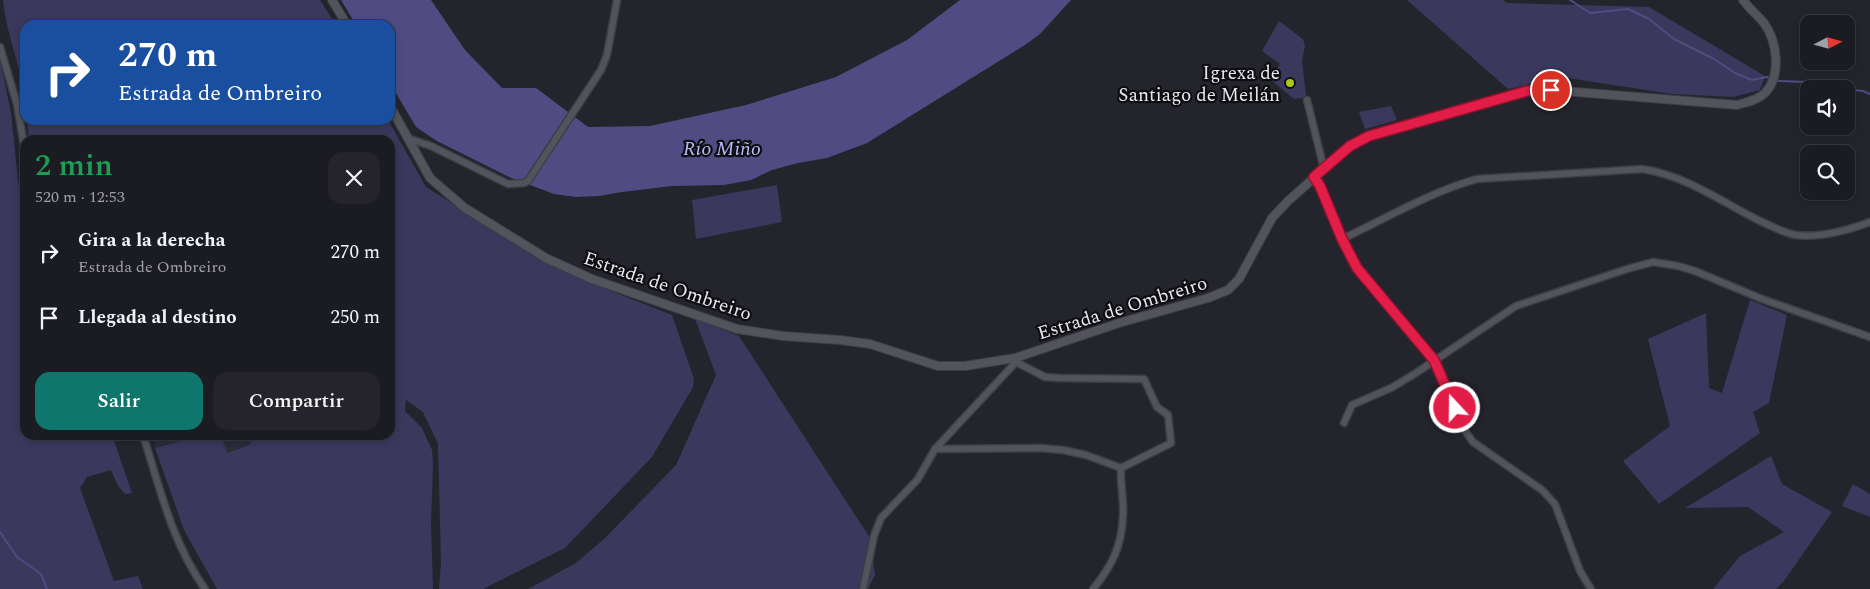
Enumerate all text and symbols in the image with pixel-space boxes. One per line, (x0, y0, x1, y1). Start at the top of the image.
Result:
north arrow (1800, 15, 1855, 70)
map controls (1800, 15, 1855, 200)
text: 270 m (118, 29, 217, 82)
icon: right (35, 40, 100, 105)
place label: Igrexa de Santiago de Meilán (1118, 59, 1280, 110)
pin (1530, 69, 1572, 111)
icon: arrive (1537, 76, 1565, 104)
text: Estrada de Ombreiro (118, 77, 322, 110)
marker: Igrexa de Santiago de Meilán (1284, 77, 1296, 89)
button: sound (1800, 80, 1855, 135)
water label: Río Miño (683, 134, 761, 164)
text: 2 min (35, 143, 113, 189)
button: search (1800, 145, 1855, 200)
button: close (328, 152, 380, 204)
text: 520 m · 12:53 (35, 185, 125, 209)
text: Gira a la derecha (78, 226, 225, 255)
text: 270 m (330, 238, 380, 267)
icon: right (35, 239, 63, 267)
street label: Estrada de Ombreiro (579, 244, 756, 329)
text: Estrada de Ombreiro (78, 255, 226, 279)
street label: Estrada de Ombreiro (1034, 269, 1211, 348)
text: Llegada al destino (78, 303, 237, 332)
text: 250 m (330, 303, 380, 332)
icon: arrive (35, 304, 63, 332)
button: Salir (35, 372, 203, 430)
button: Compartir (213, 372, 380, 430)
position arrow (1428, 381, 1480, 433)

